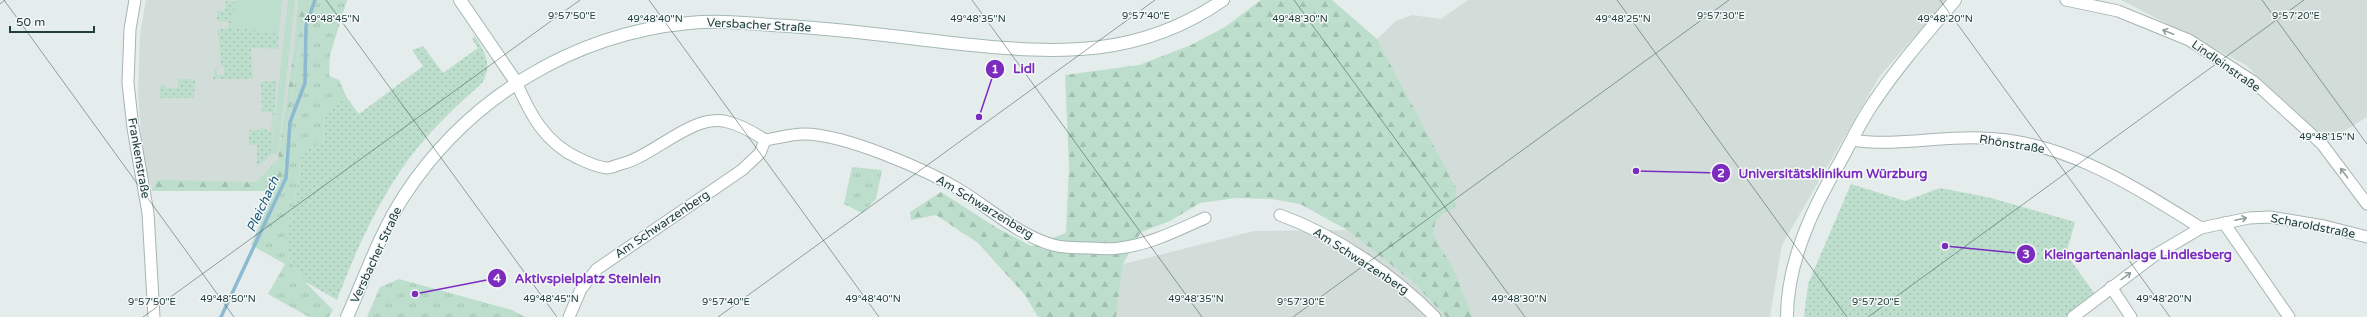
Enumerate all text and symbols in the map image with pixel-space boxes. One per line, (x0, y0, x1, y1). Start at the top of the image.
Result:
scale bar (10, 8, 94, 34)
text: 9°57'50"E (548, 10, 596, 22)
text: 9°57'40"E (1122, 10, 1170, 22)
text: 9°57'30"E (1697, 10, 1745, 22)
text: 9°57'20"E (2272, 10, 2320, 22)
text: 49°48'45"N (304, 13, 360, 25)
text: 49°48'40"N (627, 13, 683, 25)
text: 49°48'35"N (950, 13, 1006, 25)
text: 49°48'30"N (1272, 13, 1328, 25)
text: 49°48'25"N (1595, 13, 1651, 25)
text: 49°48'20"N (1917, 13, 1973, 25)
text: 50 m (16, 15, 45, 29)
street label: Versbacher Straße (706, 15, 812, 35)
one-way arrow (2163, 27, 2175, 35)
street label: Lindleinstraße (2189, 37, 2263, 95)
callout: Lidl (985, 56, 1043, 81)
text: Lidl (1013, 61, 1035, 77)
text: 1 (991, 62, 999, 76)
street label: Frankenstraße (125, 116, 153, 200)
text: 49°48'15"N (2299, 131, 2355, 143)
street label: Rhönstraße (1978, 132, 2046, 156)
callout: Universitätsklinikum Würzburg (1711, 161, 1936, 186)
text: 2 (1717, 166, 1725, 180)
text: Universitätsklinikum Würzburg (1739, 166, 1927, 182)
one-way arrow (2340, 168, 2348, 179)
street label: Am Schwarzenberg (934, 172, 1036, 242)
water label: Pleichach (243, 173, 283, 235)
street label: Am Schwarzenberg (612, 187, 712, 261)
street label: Versbacher Straße (348, 205, 405, 305)
street label: Scharoldstraße (2270, 211, 2357, 241)
one-way arrow (2234, 215, 2247, 223)
street label: Am Schwarzenberg (1311, 225, 1411, 297)
callout: Kleingartenanlage Lindlesberg (2016, 242, 2240, 267)
text: 3 (2022, 247, 2030, 261)
text: Kleingartenanlage Lindlesberg (2044, 247, 2232, 263)
callout: Aktivspielplatz Steinlein (487, 266, 669, 291)
text: 4 (493, 271, 501, 285)
text: Aktivspielplatz Steinlein (515, 271, 661, 287)
one-way arrow (2121, 272, 2132, 280)
text: 49°48'50"N (200, 293, 256, 305)
text: 49°48'45"N (523, 293, 579, 305)
text: 49°48'40"N (845, 293, 901, 305)
text: 49°48'35"N (1168, 293, 1224, 305)
text: 49°48'30"N (1491, 293, 1547, 305)
text: 49°48'20"N (2136, 293, 2192, 305)
text: 9°57'50"E (128, 296, 176, 308)
text: 9°57'40"E (702, 296, 750, 308)
text: 9°57'30"E (1277, 296, 1325, 308)
text: 9°57'20"E (1852, 296, 1900, 308)

